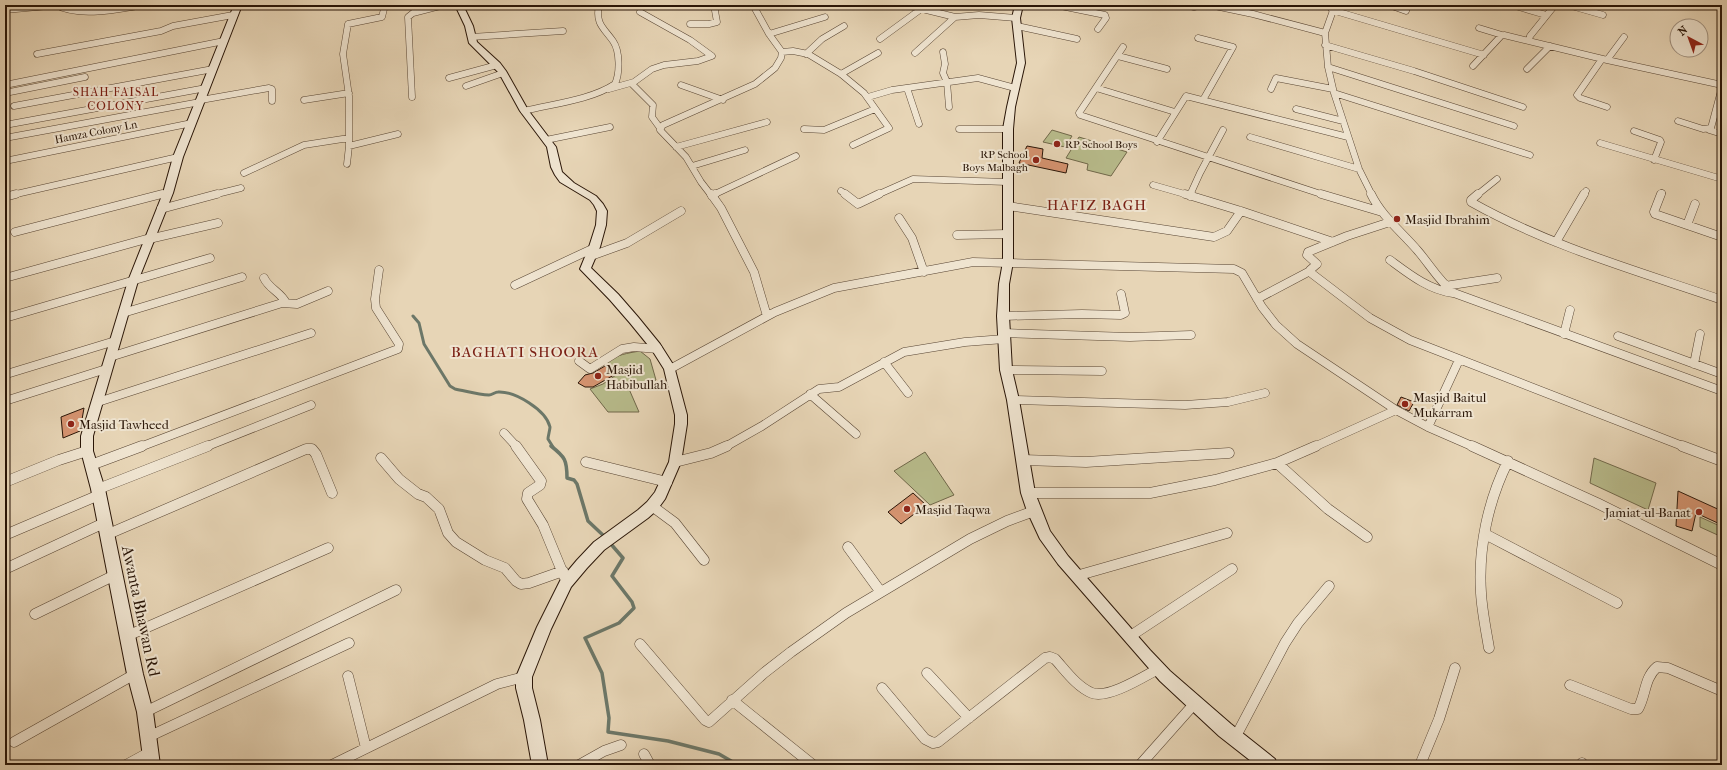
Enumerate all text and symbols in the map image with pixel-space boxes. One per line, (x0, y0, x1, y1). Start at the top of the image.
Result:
north arrow (1669, 18, 1709, 58)
text: N (1675, 23, 1691, 38)
district label: SHAH FAISAL COLONY (73, 85, 159, 113)
street label: Hamza Colony Ln (54, 118, 139, 146)
place label: RP School Boys (1065, 138, 1137, 151)
marker: RP School Boys (1052, 139, 1062, 149)
place label: RP School Boys Malbagh (962, 148, 1029, 174)
marker: RP School Boys Malbagh (1031, 155, 1041, 165)
district label: HAFIZ BAGH (1047, 196, 1147, 214)
place label: Masjid Ibrahim (1405, 212, 1490, 227)
marker: Masjid Ibrahim (1392, 214, 1402, 224)
district label: BAGHATI SHOORA (451, 343, 599, 361)
place label: Masjid Habibullah (606, 362, 668, 392)
marker: Masjid Habibullah (593, 371, 603, 381)
place label: Masjid Baitul Mukarram (1413, 390, 1487, 420)
marker: Masjid Baitul Mukarram (1400, 399, 1410, 409)
place label: Masjid Tawheed (79, 417, 170, 432)
marker: Masjid Tawheed (66, 419, 76, 429)
place label: Masjid Taqwa (915, 502, 992, 517)
marker: Masjid Taqwa (902, 504, 912, 514)
place label: Jamiat-ul-Banat (1604, 505, 1691, 520)
marker: Jamiat-ul-Banat (1694, 507, 1704, 517)
street label: Awanta Bhawan Rd (118, 543, 164, 678)

